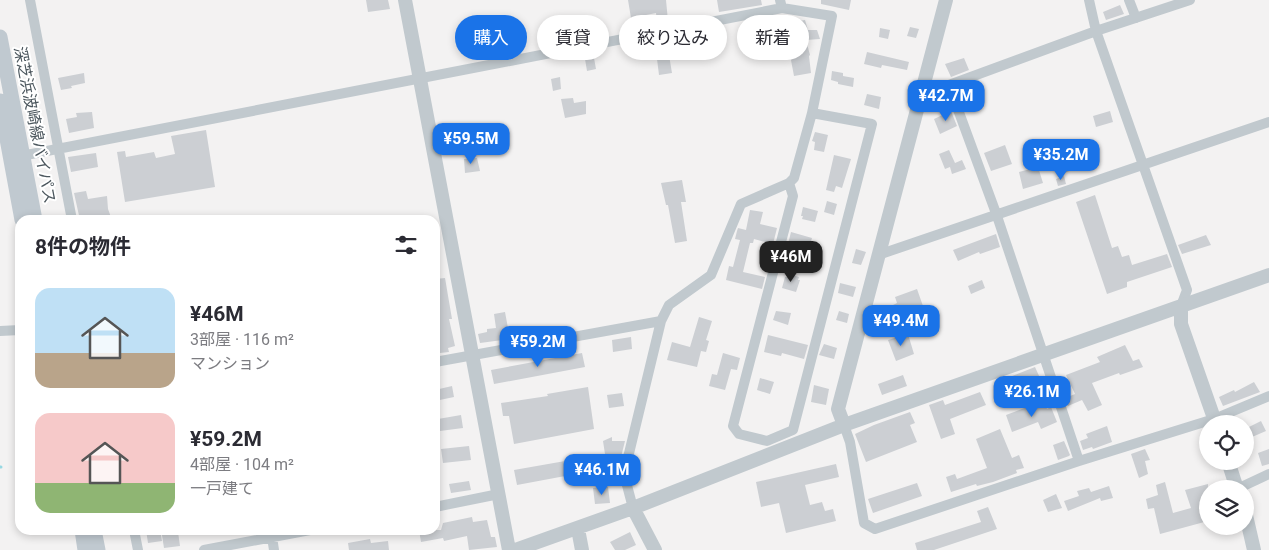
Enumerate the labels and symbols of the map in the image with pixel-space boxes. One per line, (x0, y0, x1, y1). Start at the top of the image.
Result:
street label: 深芝浜波崎線バイパス (10, 45, 60, 205)
pin: ¥42.7M (905, 80, 987, 122)
pin: ¥59.5M (430, 122, 512, 165)
pin: ¥35.2M (1020, 138, 1102, 181)
pin: ¥46M (761, 240, 821, 283)
pin: ¥49.4M (860, 304, 942, 347)
pin: ¥59.2M (497, 326, 579, 368)
pin: ¥26.1M (991, 376, 1073, 418)
pin: ¥46.1M (561, 454, 643, 496)

